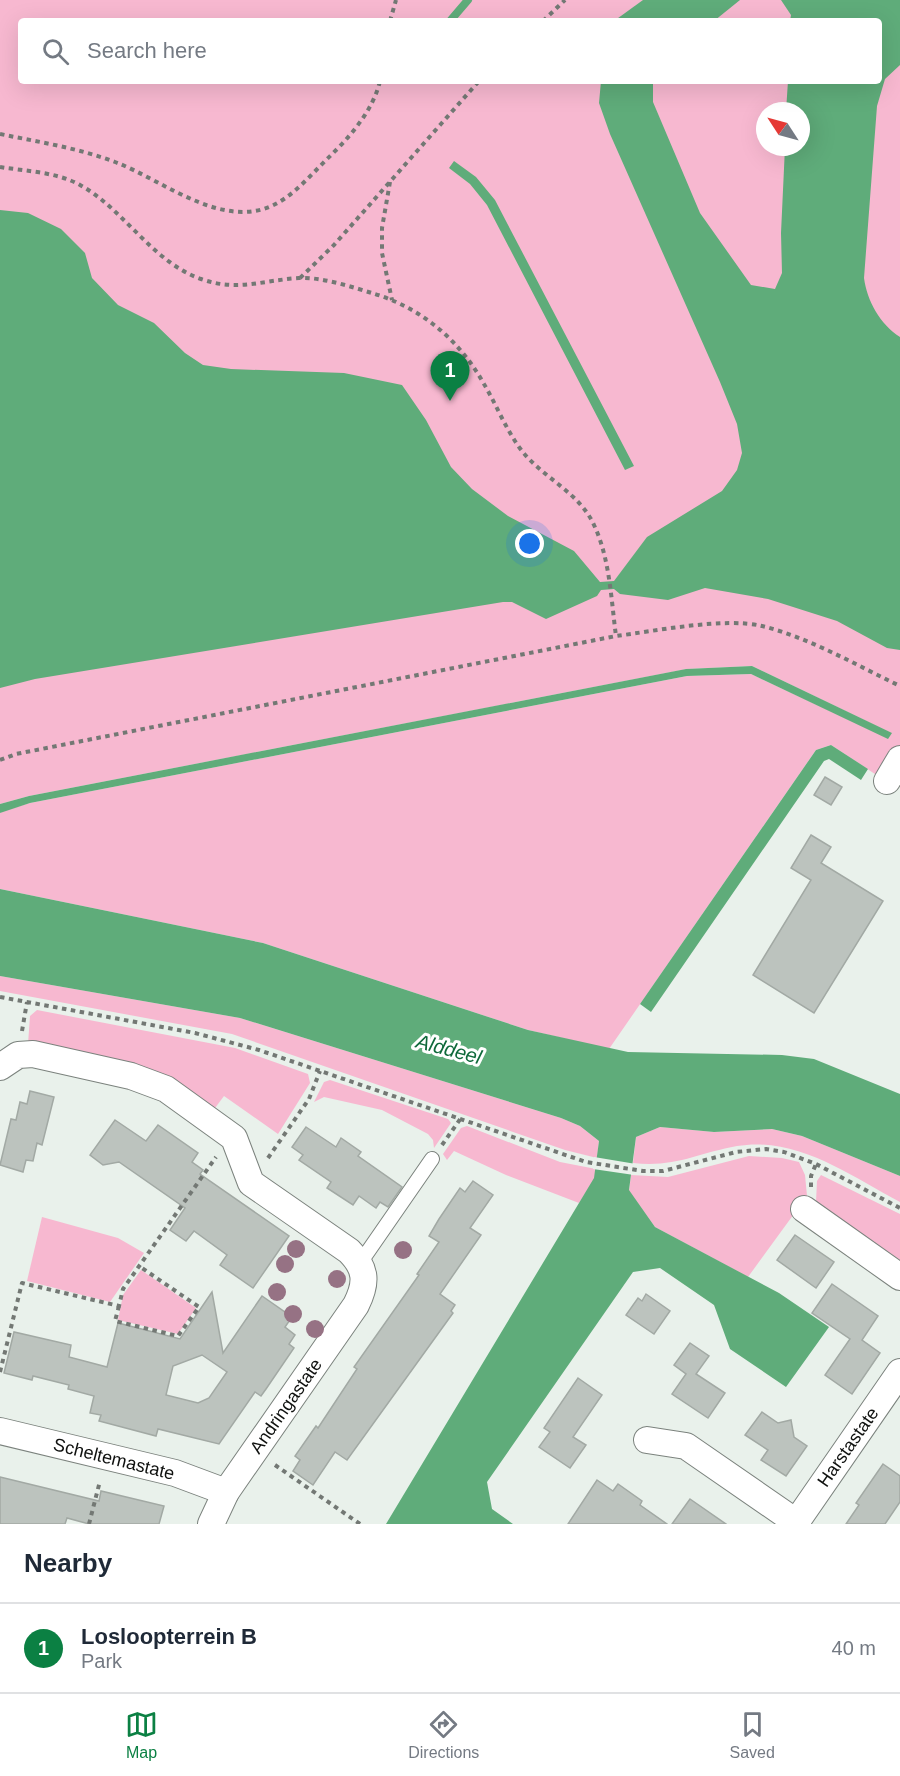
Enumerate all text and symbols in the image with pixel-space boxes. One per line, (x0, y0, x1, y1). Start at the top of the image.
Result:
search box (18, 18, 882, 84)
icon: search (39, 35, 72, 68)
text: Search here (87, 38, 207, 63)
north arrow (756, 102, 810, 156)
pin: 1 (430, 352, 470, 401)
your location (515, 529, 544, 558)
water label: Alddeel (413, 1029, 485, 1068)
street label: Andringastate (246, 1355, 326, 1457)
street label: Harstastate (813, 1404, 883, 1490)
street label: Scheltemastate (51, 1434, 177, 1484)
text: Nearby (24, 1548, 112, 1578)
text: Losloopterrein B (81, 1624, 257, 1649)
text: 1 (38, 1637, 49, 1659)
text: 40 m (832, 1637, 876, 1659)
text: Park (81, 1650, 122, 1672)
tab: Map (125, 1708, 158, 1762)
tab: Directions (408, 1708, 479, 1762)
tab: Saved (730, 1708, 775, 1762)

